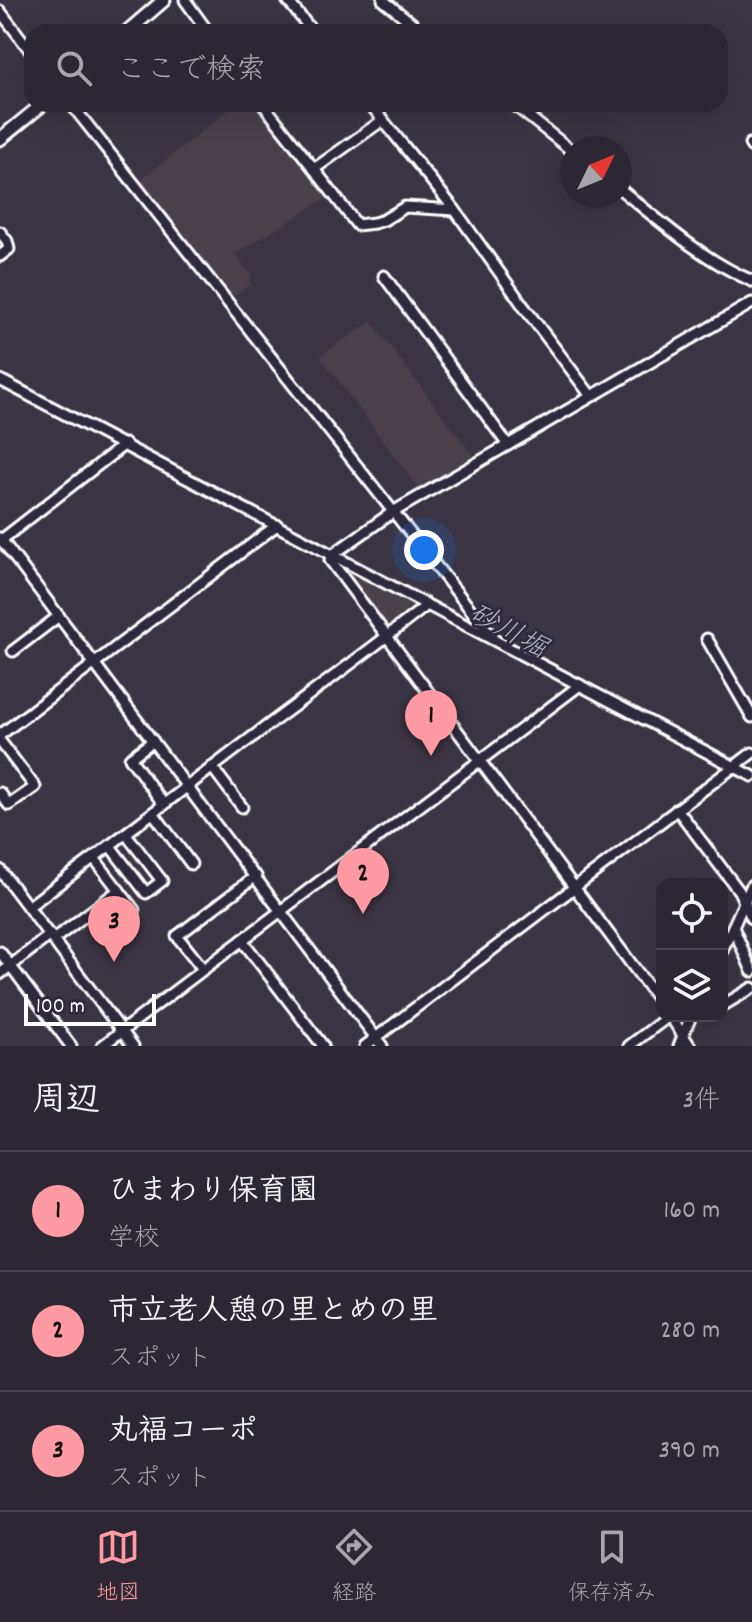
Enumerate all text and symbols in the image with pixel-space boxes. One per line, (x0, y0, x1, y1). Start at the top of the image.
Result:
search box (24, 24, 728, 112)
icon: search (52, 46, 96, 90)
text: ここで検索 (116, 51, 266, 94)
north arrow (560, 136, 632, 208)
your location (404, 530, 444, 570)
water label: 砂川堀 (460, 596, 555, 672)
pin: 1 (405, 690, 457, 756)
pin: 2 (337, 848, 389, 914)
map controls (656, 878, 728, 1022)
button: locate (656, 878, 728, 950)
pin: 3 (88, 896, 140, 962)
button: layers (656, 950, 728, 1022)
scale bar (24, 990, 156, 1026)
text: 100 m (36, 992, 85, 1023)
text: 周辺 (32, 1078, 100, 1127)
text: 3件 (682, 1083, 720, 1120)
text: ひまわり保育園 (108, 1172, 318, 1215)
text: 1 (55, 1193, 61, 1230)
text: 160 m (664, 1193, 720, 1230)
text: 学校 (108, 1221, 160, 1258)
text: 市立老人憩の里とめの里 (108, 1292, 438, 1335)
text: 2 (52, 1313, 64, 1350)
text: 280 m (660, 1313, 720, 1350)
text: スポット (108, 1341, 212, 1378)
text: 丸福コーポ (108, 1412, 258, 1455)
text: 3 (52, 1433, 64, 1470)
text: 390 m (659, 1433, 720, 1470)
text: スポット (108, 1461, 212, 1498)
tab: 地図 (96, 1525, 140, 1610)
tab: 経路 (332, 1525, 376, 1610)
tab: 保存済み (568, 1525, 656, 1610)

